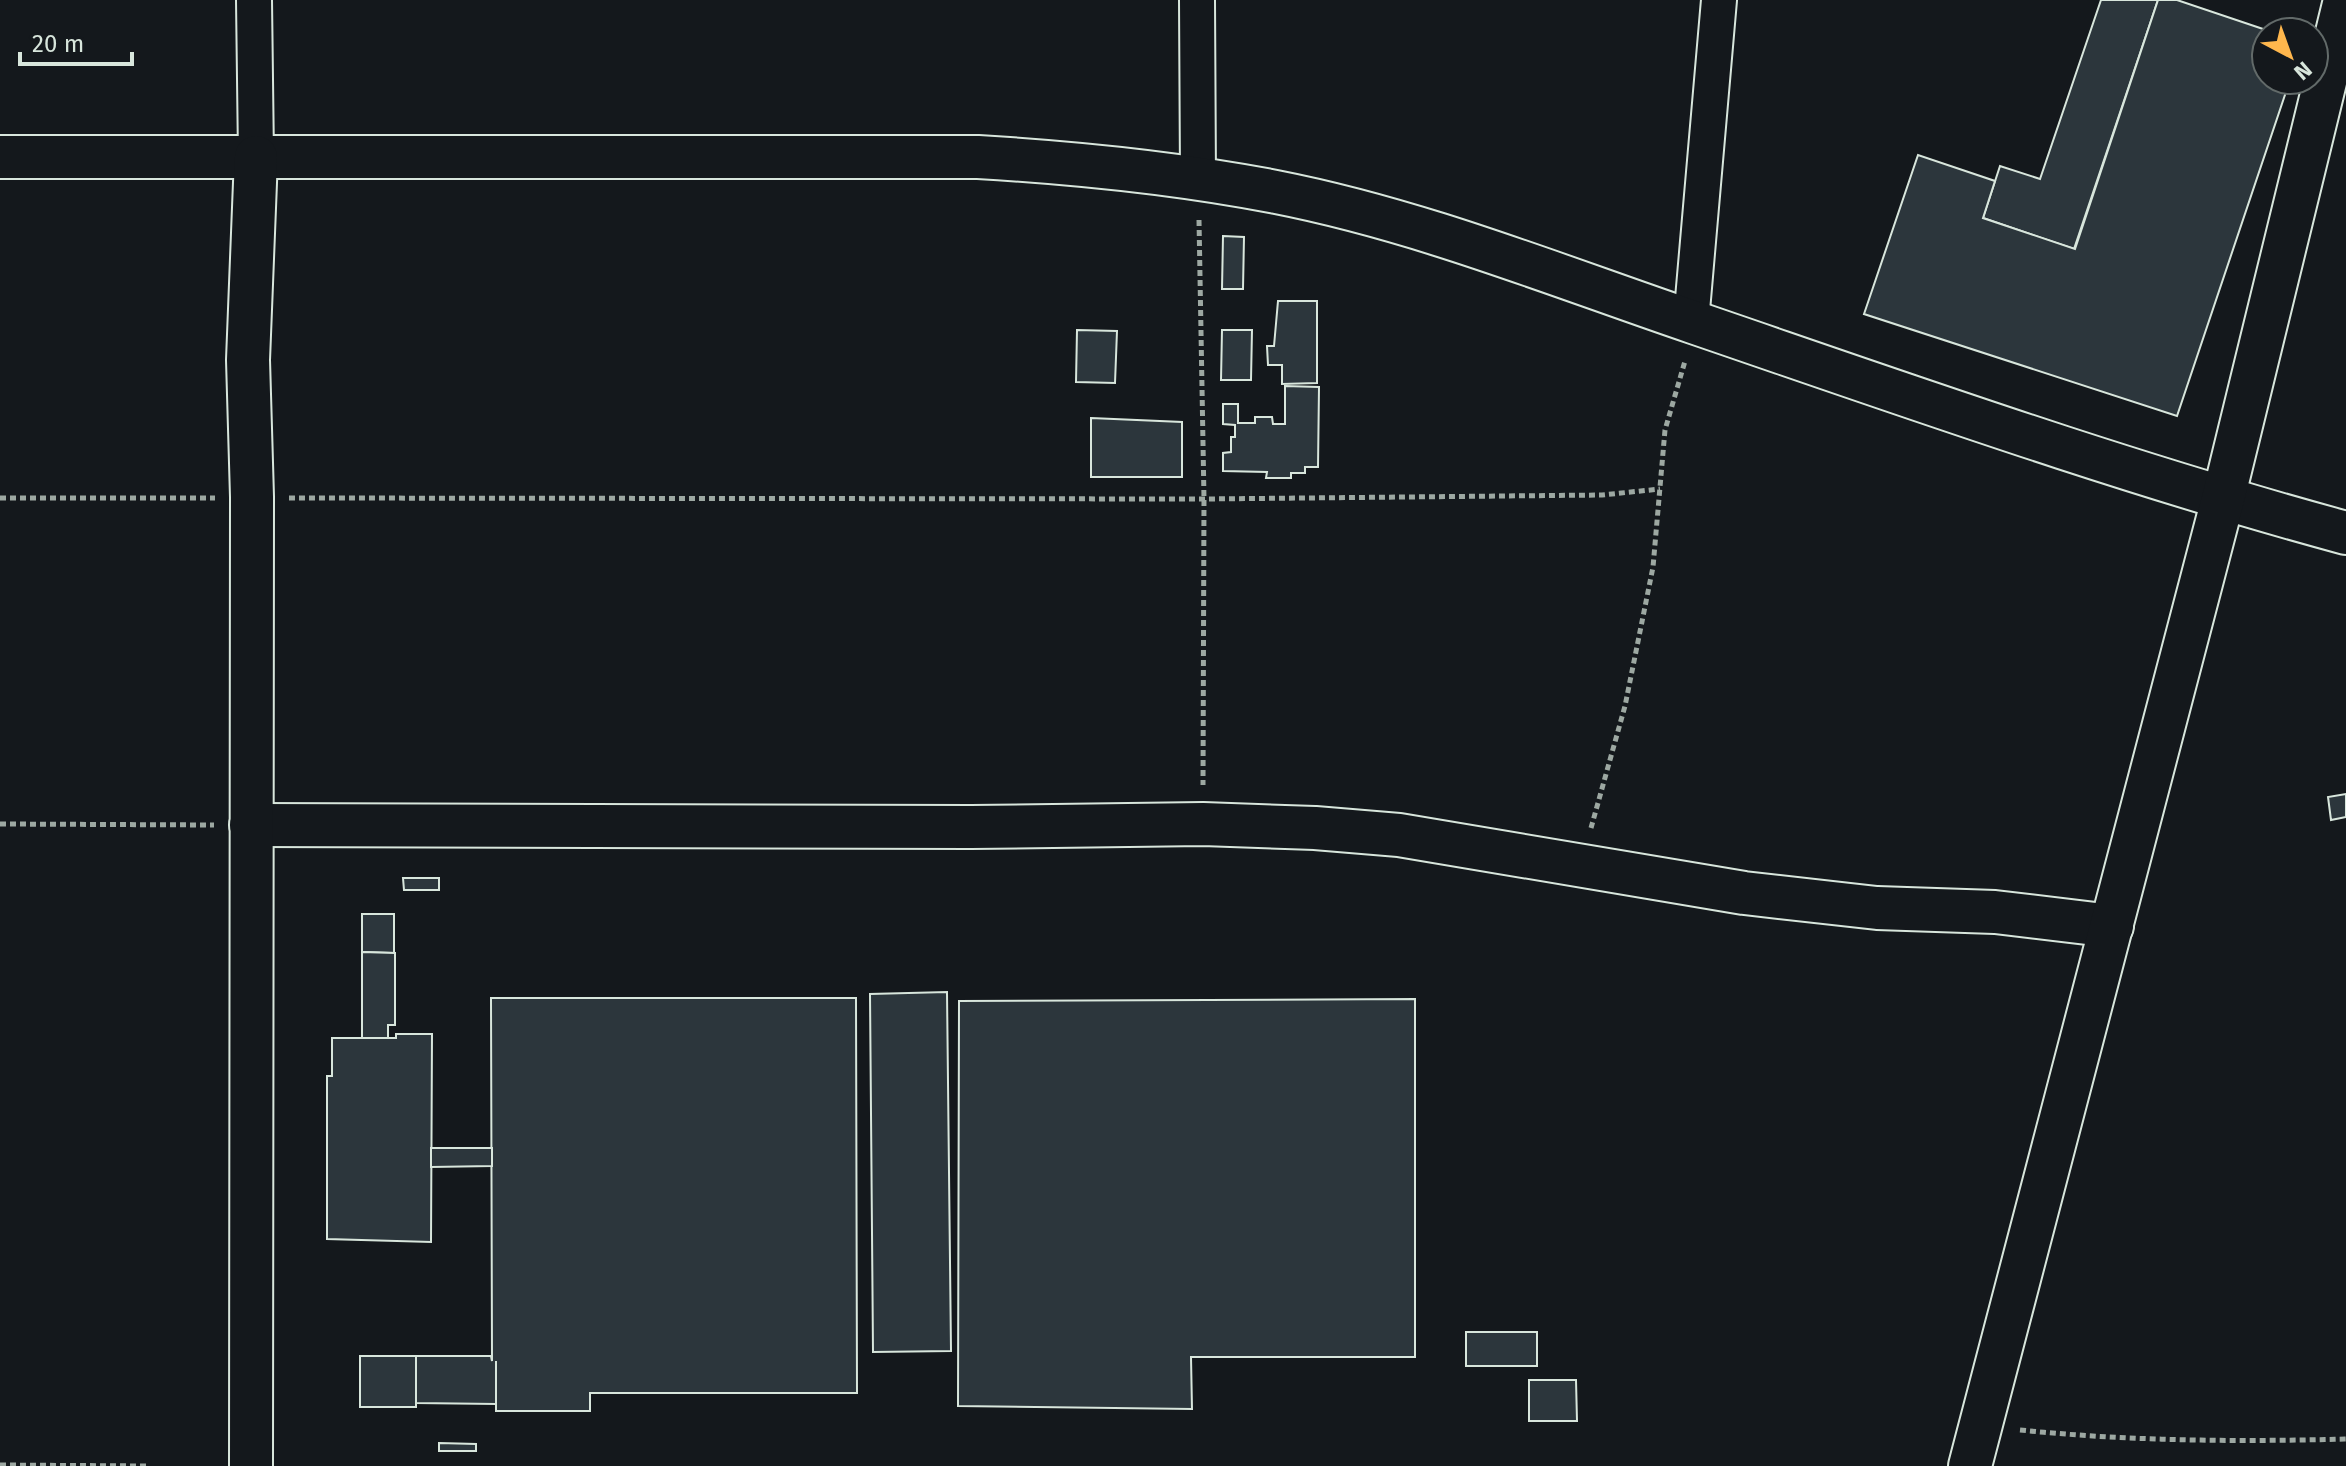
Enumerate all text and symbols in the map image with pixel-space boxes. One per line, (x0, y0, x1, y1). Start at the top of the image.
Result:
scale bar (20, 16, 132, 66)
north arrow (2250, 16, 2330, 96)
text: 20 m (32, 30, 84, 58)
text: N (2288, 56, 2317, 86)

